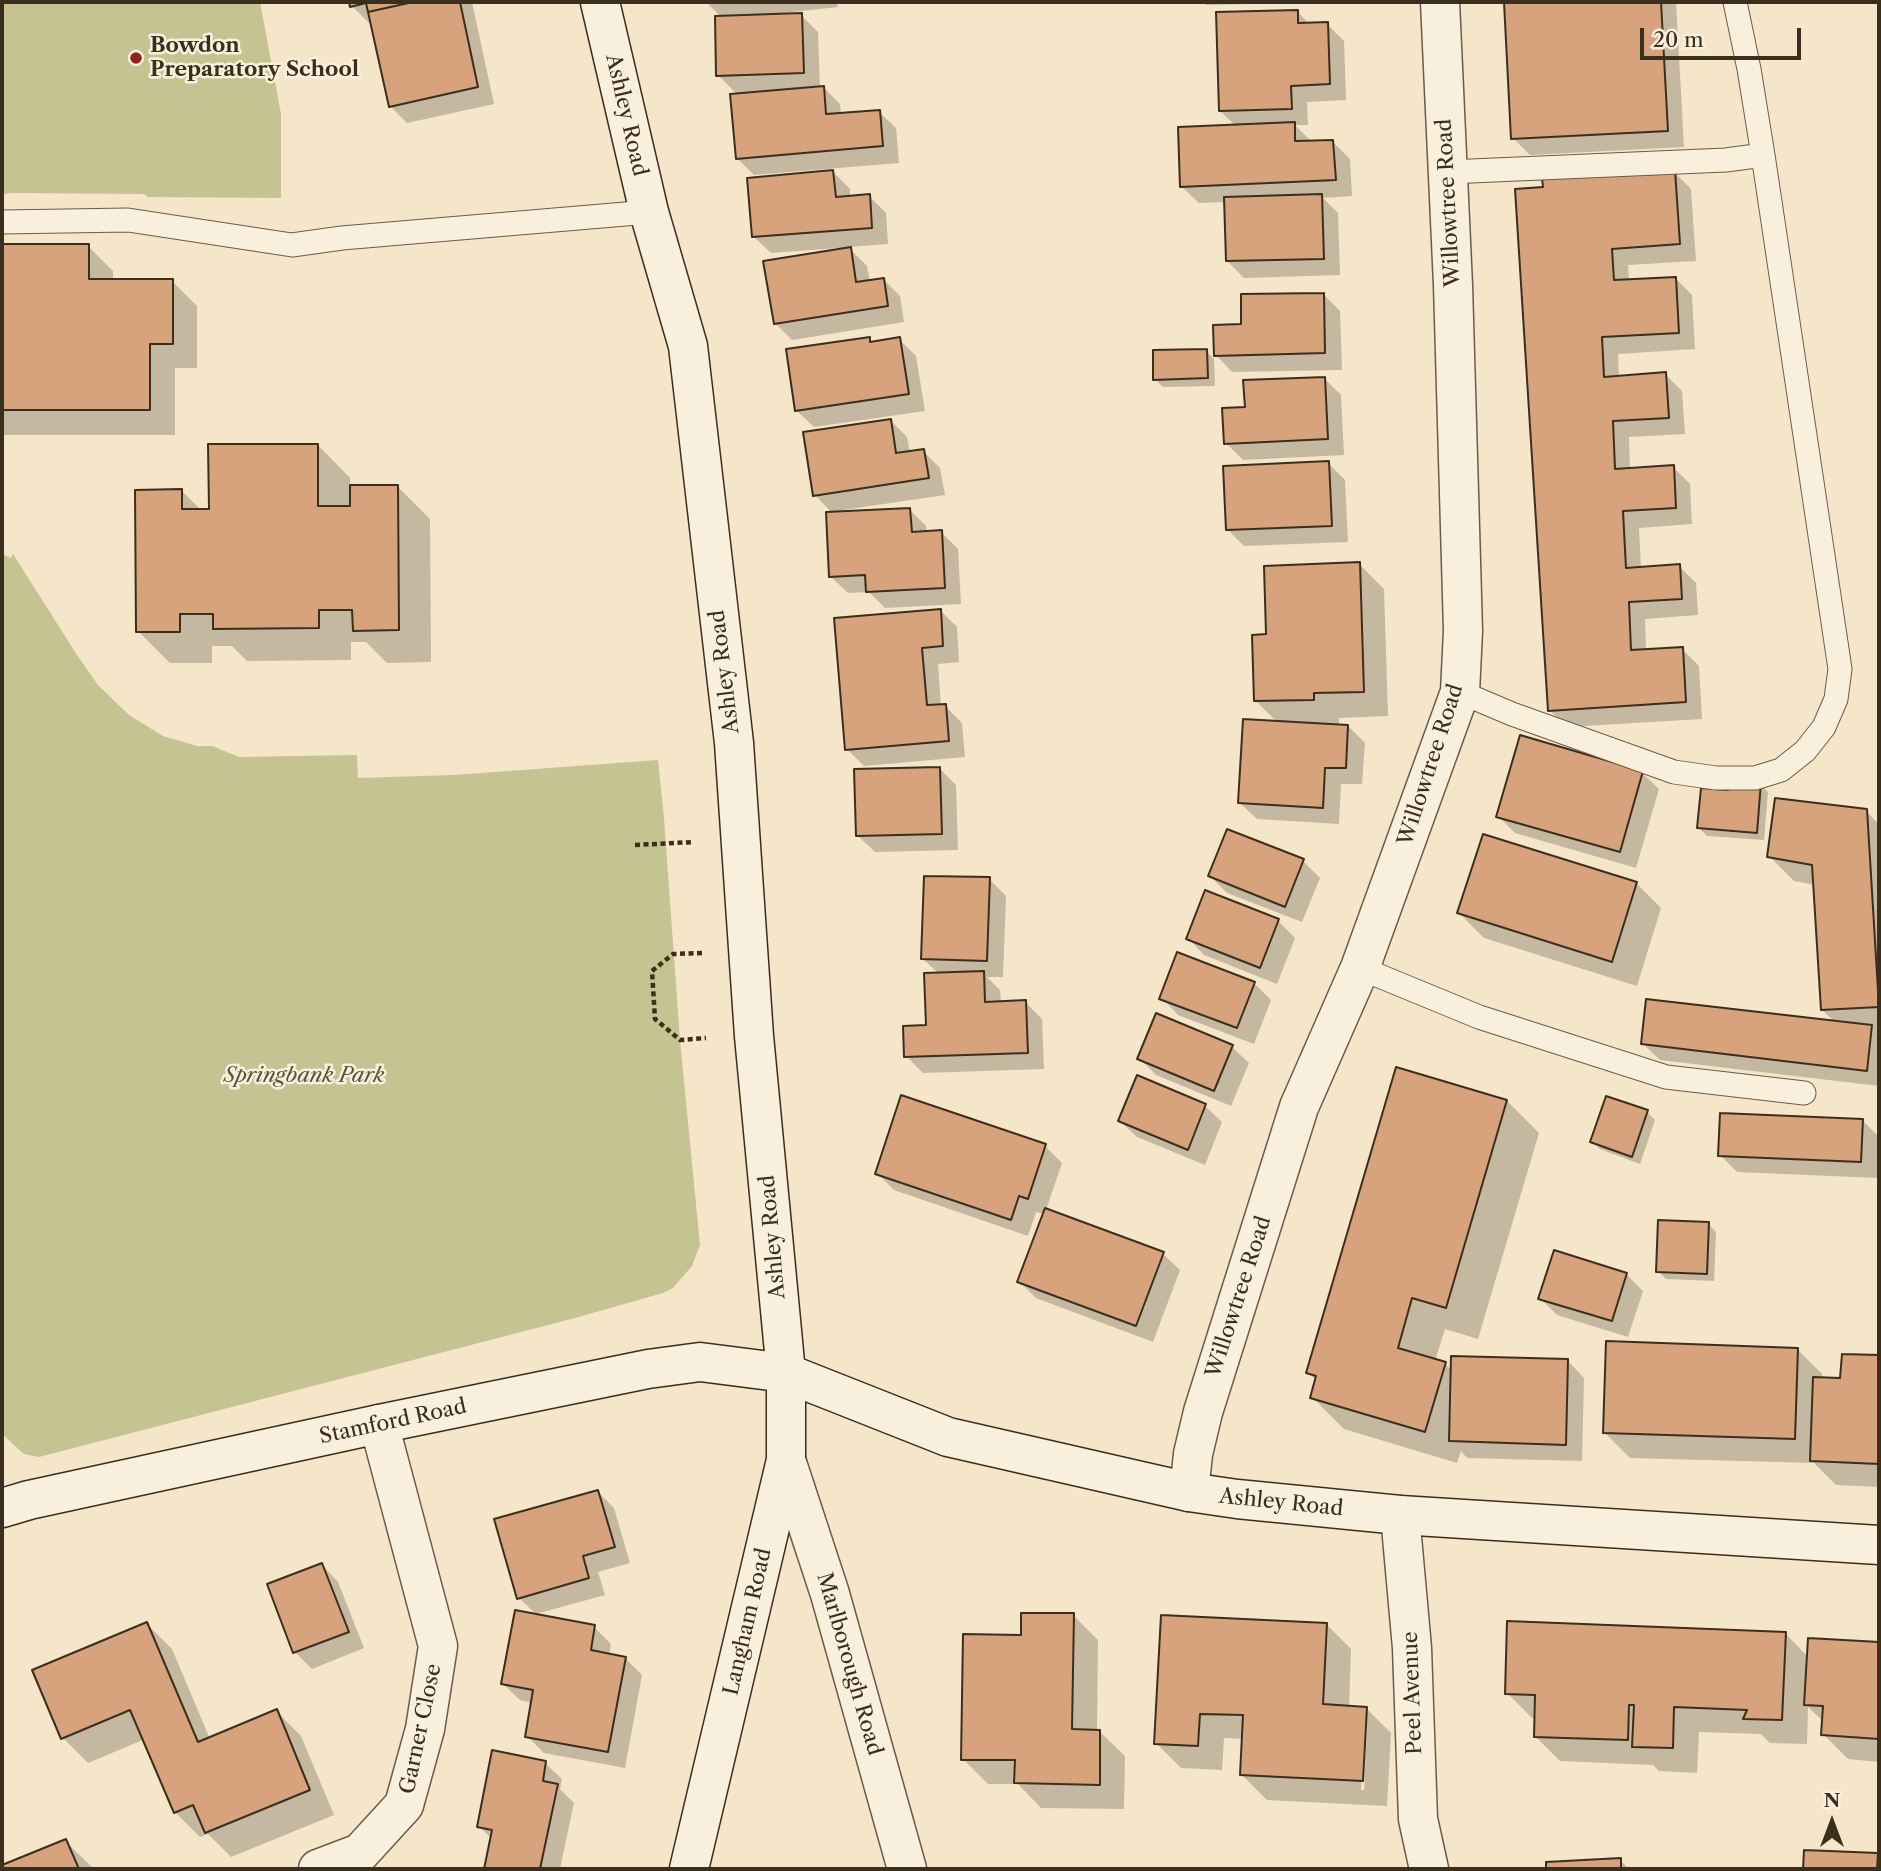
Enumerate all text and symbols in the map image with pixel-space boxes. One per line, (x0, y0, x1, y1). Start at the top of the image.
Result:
scale bar (1643, 14, 1804, 58)
text: 20 m (1653, 27, 1704, 52)
place label: Bowdon Preparatory School (150, 33, 359, 83)
marker: Bowdon Preparatory School (128, 50, 144, 66)
street label: Ashley Road (600, 51, 652, 179)
street label: Willowtree Road (1432, 118, 1466, 288)
street label: Ashley Road (705, 609, 745, 735)
street label: Willowtree Road (1393, 681, 1469, 849)
park label: Springbank Park (224, 1063, 384, 1089)
street label: Ashley Road (755, 1174, 791, 1300)
street label: Willowtree Road (1201, 1213, 1277, 1381)
street label: Stamford Road (317, 1394, 469, 1450)
street label: Ashley Road (1218, 1484, 1344, 1522)
street label: Langham Road (719, 1546, 777, 1698)
street label: Marlborough Road (811, 1570, 887, 1758)
street label: Peel Avenue (1398, 1631, 1428, 1755)
street label: Garner Close (395, 1662, 447, 1796)
north arrow (1797, 1787, 1867, 1857)
text: N (1824, 1789, 1840, 1812)

